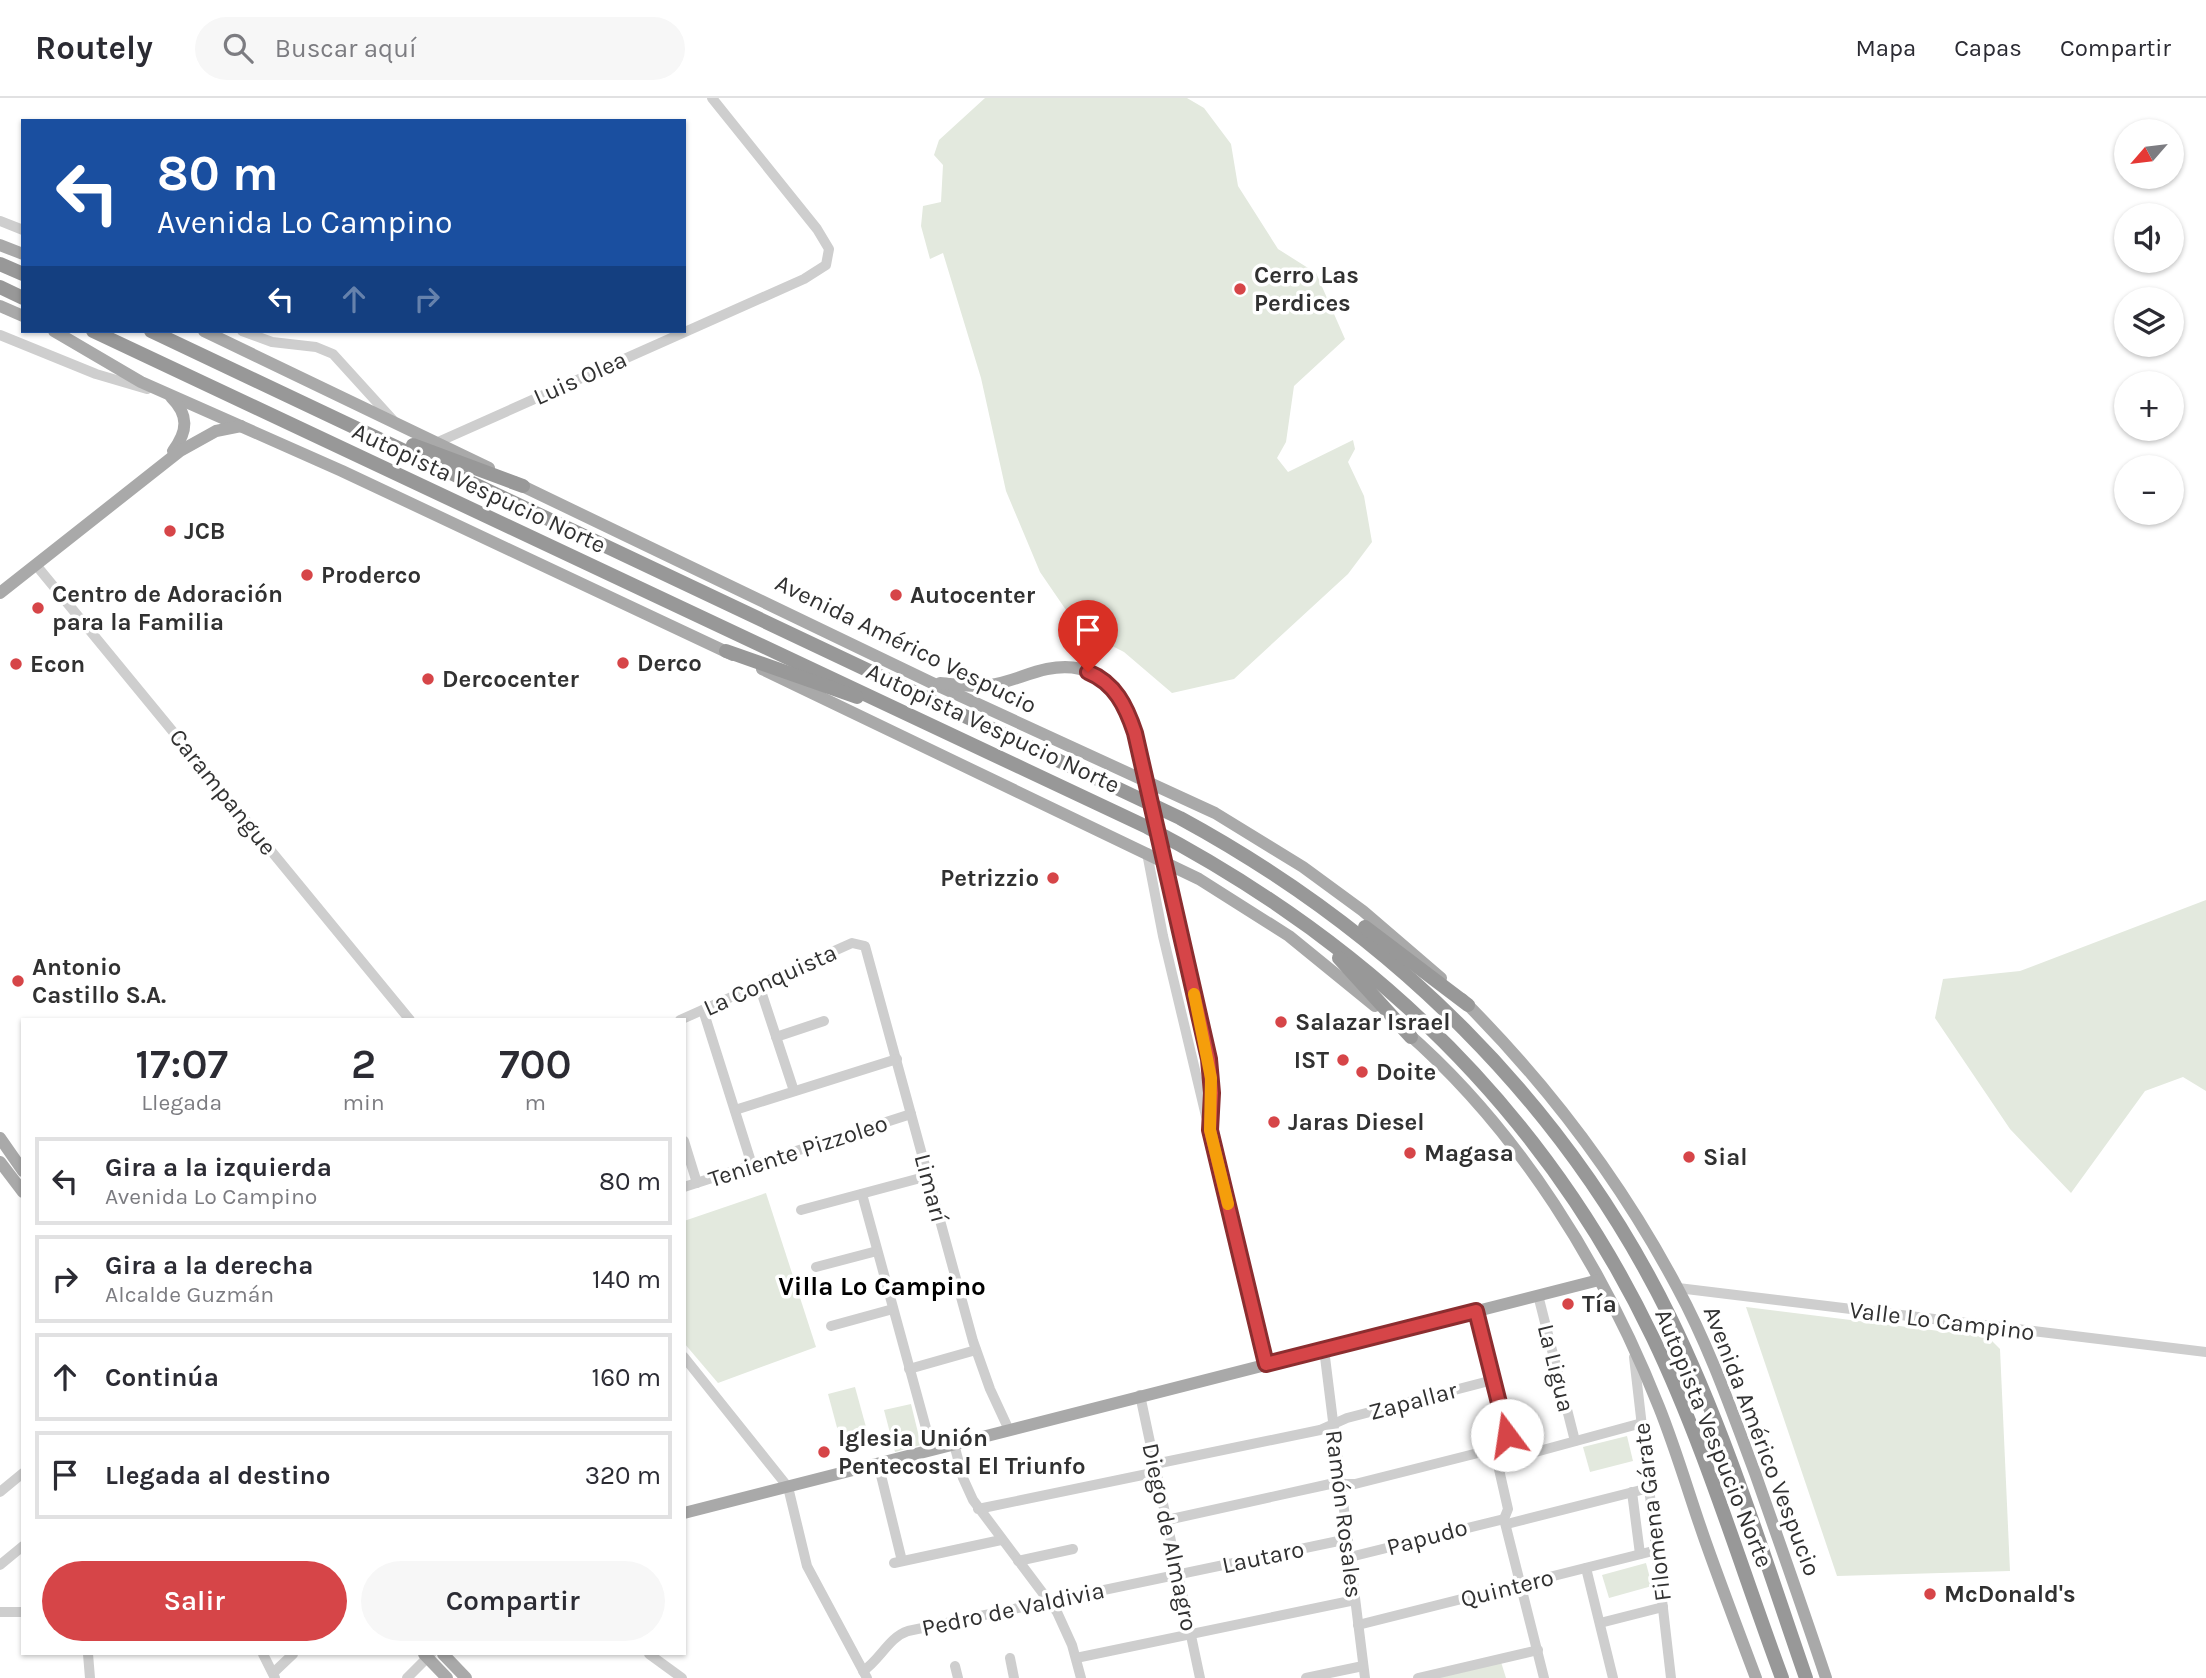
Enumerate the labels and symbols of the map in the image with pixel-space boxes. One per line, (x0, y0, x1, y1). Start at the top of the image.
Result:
north arrow (2114, 119, 2184, 189)
place label: Cerro Las Perdices (1254, 261, 1359, 317)
marker: Cerro Las Perdices (1232, 281, 1248, 297)
street label: Luis Olea (529, 345, 631, 411)
street label: Autopista Vespucio Norte (348, 417, 610, 559)
place label: JCB (184, 517, 225, 545)
marker: JCB (162, 523, 178, 539)
place label: Proderco (321, 561, 421, 589)
marker: Proderco (299, 567, 315, 583)
street label: Avenida Américo Vespucio (771, 569, 1041, 719)
place label: Centro de Adoración para la Familia (52, 580, 283, 636)
place label: Autocenter (910, 581, 1036, 609)
marker: Autocenter (888, 587, 904, 603)
marker: Centro de Adoración para la Familia (30, 600, 46, 616)
pin (1058, 600, 1118, 672)
place label: Derco (637, 649, 702, 677)
place label: Econ (30, 650, 85, 678)
marker: Derco (615, 655, 631, 671)
marker: Econ (8, 656, 24, 672)
street label: Autopista Vespucio Norte (862, 657, 1124, 799)
place label: Dercocenter (442, 665, 579, 693)
marker: Dercocenter (420, 671, 436, 687)
street label: Carampangue (164, 723, 282, 861)
place label: Petrizzio (940, 864, 1039, 892)
marker: Petrizzio (1045, 870, 1061, 886)
street label: La Conquista (699, 938, 841, 1022)
place label: Antonio Castillo S.A. (32, 953, 166, 1009)
marker: Antonio Castillo S.A. (10, 973, 26, 989)
place label: Salazar Israel (1295, 1008, 1451, 1036)
marker: Salazar Israel (1273, 1014, 1289, 1030)
place label: IST (1294, 1046, 1329, 1074)
marker: IST (1335, 1052, 1351, 1068)
place label: Doite (1376, 1058, 1436, 1086)
marker: Doite (1354, 1064, 1370, 1080)
place label: Jaras Diesel (1288, 1108, 1425, 1136)
street label: Teniente Pizzoleo (705, 1109, 891, 1193)
marker: Jaras Diesel (1266, 1114, 1282, 1130)
place label: Magasa (1424, 1139, 1514, 1167)
place label: Sial (1703, 1143, 1748, 1171)
marker: Magasa (1402, 1145, 1418, 1161)
marker: Sial (1681, 1149, 1697, 1165)
street label: Limarí (908, 1151, 954, 1226)
district label: Villa Lo Campino (778, 1271, 986, 1302)
place label: Tía (1582, 1290, 1617, 1318)
marker: Tía (1560, 1296, 1576, 1312)
street label: Valle Lo Campino (1848, 1296, 2036, 1346)
street label: Avenida Américo Vespucio (1698, 1302, 1826, 1580)
street label: Autopista Vespucio Norte (1649, 1305, 1779, 1571)
street label: La Ligua (1532, 1321, 1580, 1415)
street label: Zapallar (1366, 1376, 1460, 1426)
position arrow (1470, 1398, 1544, 1472)
street label: Filomena Gárate (1627, 1421, 1677, 1603)
place label: Iglesia Unión Pentecostal El Triunfo (838, 1424, 1086, 1480)
street label: Ramón Rosales (1320, 1428, 1368, 1600)
street label: Diego de Almagro (1136, 1440, 1204, 1634)
marker: Iglesia Unión Pentecostal El Triunfo (816, 1444, 832, 1460)
street label: Papudo (1384, 1513, 1470, 1561)
street label: Lautaro (1219, 1535, 1307, 1579)
street label: Quintero (1458, 1563, 1556, 1613)
street label: Pedro de Valdivia (919, 1576, 1107, 1642)
place label: McDonald's (1944, 1580, 2076, 1608)
marker: McDonald's (1922, 1586, 1938, 1602)

